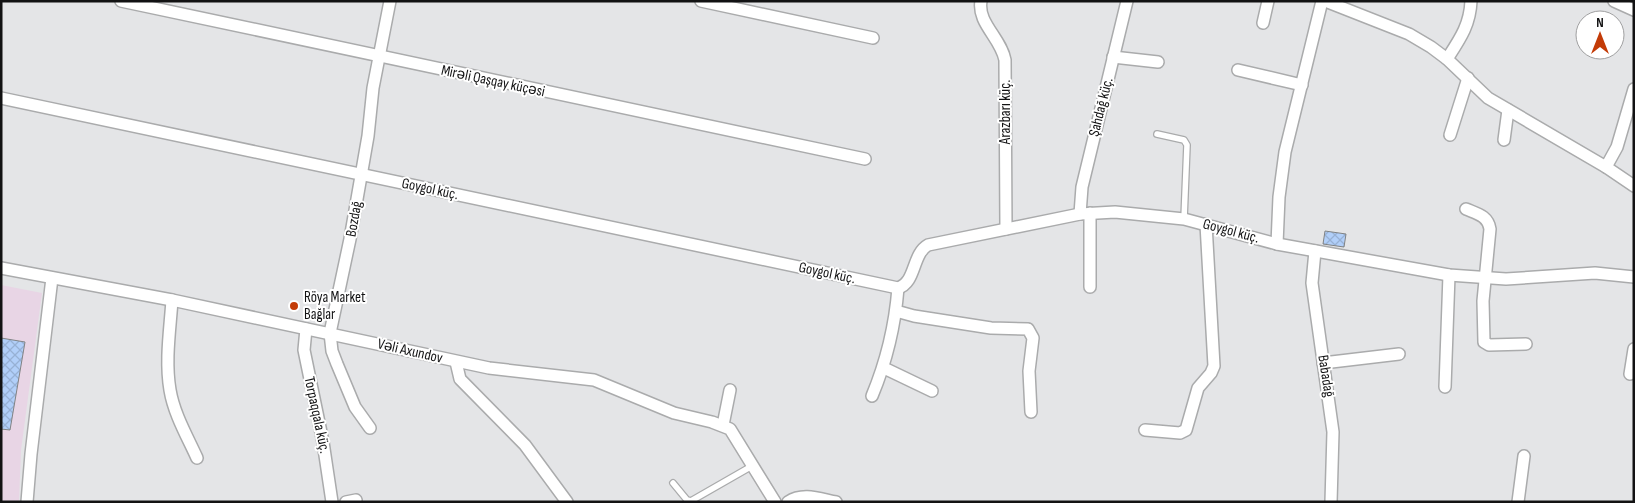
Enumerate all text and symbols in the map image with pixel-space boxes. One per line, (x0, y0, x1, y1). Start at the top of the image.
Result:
north arrow (1575, 10, 1625, 60)
text: N (1596, 14, 1604, 31)
street label: Mirəli Qaşqay küçəsi (439, 61, 547, 101)
street label: Şahdağ küç. (1085, 75, 1118, 138)
street label: Arazbarı küç. (996, 80, 1015, 145)
street label: Goygol küç. (400, 174, 460, 204)
street label: Bozdağ (342, 200, 366, 238)
street label: Goygol küç. (1201, 214, 1261, 248)
street label: Goygol küç. (797, 258, 857, 288)
place label: Röya Market Bağlar (304, 288, 366, 324)
marker: Röya Market Bağlar (288, 300, 300, 312)
street label: Vəli Axundov (376, 334, 445, 368)
street label: Babadağ (1313, 354, 1339, 398)
street label: Torpaqqala küç. (300, 375, 334, 455)

